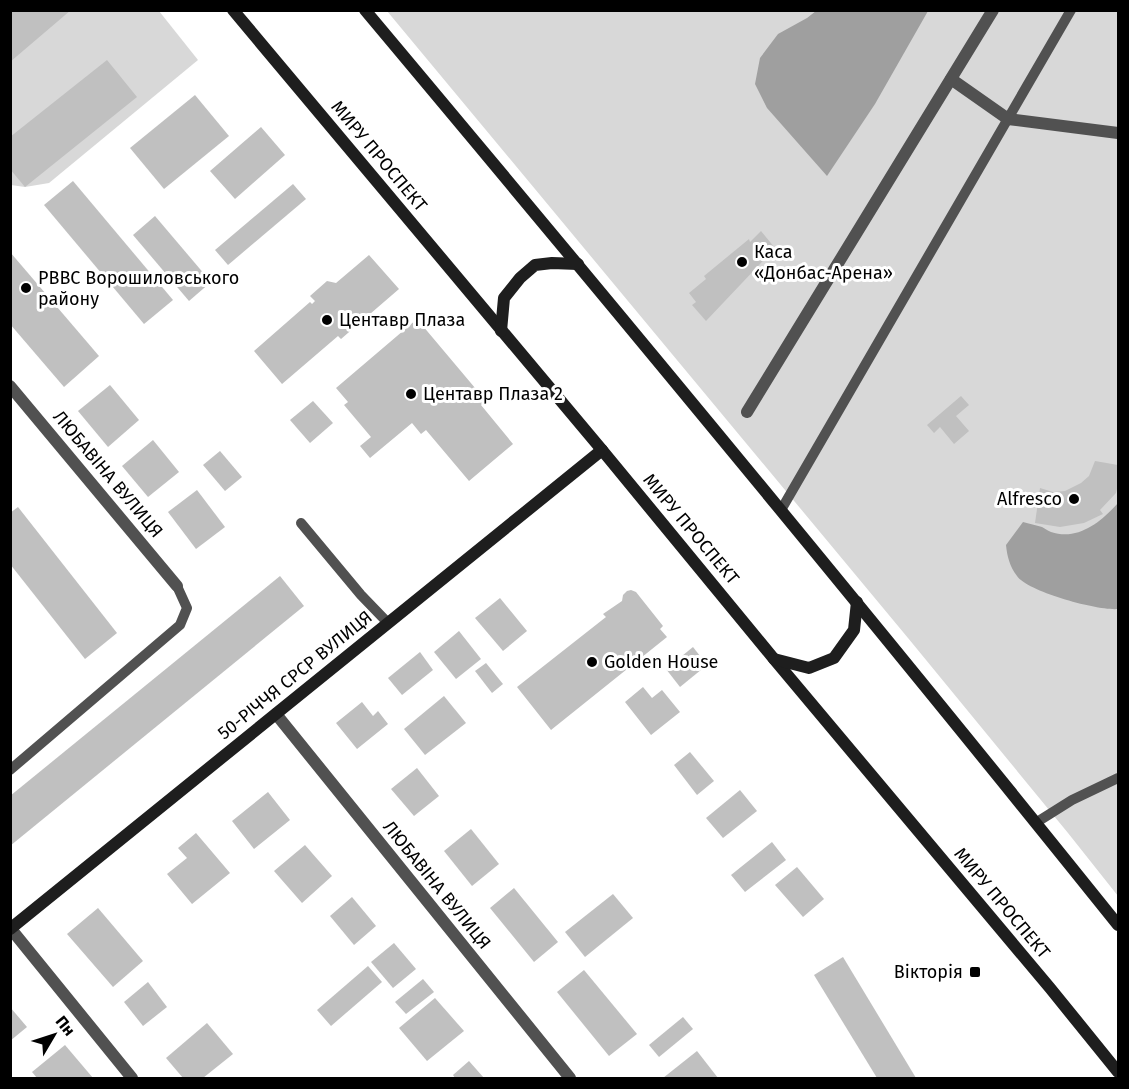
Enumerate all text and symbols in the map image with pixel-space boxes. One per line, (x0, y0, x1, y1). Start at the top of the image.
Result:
street label: МИРУ ПРОСПЕКТ (326, 96, 432, 216)
place label: Каса «Донбас-Арена» (754, 241, 893, 284)
marker: Каса «Донбас-Арена» (735, 255, 749, 269)
place label: РВВС Ворошиловського району (38, 267, 239, 310)
marker: РВВС Ворошиловського району (19, 281, 33, 295)
place label: Центавр Плаза (339, 309, 465, 331)
marker: Центавр Плаза (320, 313, 334, 327)
place label: Центавр Плаза 2 (423, 383, 563, 405)
marker: Центавр Плаза 2 (404, 387, 418, 401)
street label: ЛЮБАВІНА ВУЛИЦЯ (48, 406, 168, 542)
street label: МИРУ ПРОСПЕКТ (638, 469, 744, 589)
place label: Alfresco (997, 488, 1062, 510)
marker: Alfresco (1067, 492, 1081, 506)
street label: 50-РІЧЧЯ СРСР ВУЛИЦЯ (213, 606, 377, 744)
place label: Golden House (604, 651, 718, 673)
marker: Golden House (585, 655, 599, 669)
street label: ЛЮБАВІНА ВУЛИЦЯ (378, 816, 496, 954)
street label: МИРУ ПРОСПЕКТ (949, 843, 1055, 963)
place label: Вікторія (894, 961, 963, 983)
marker: Вікторія (968, 965, 982, 979)
north arrow (24, 1005, 84, 1065)
text: Пн (52, 1012, 79, 1040)

